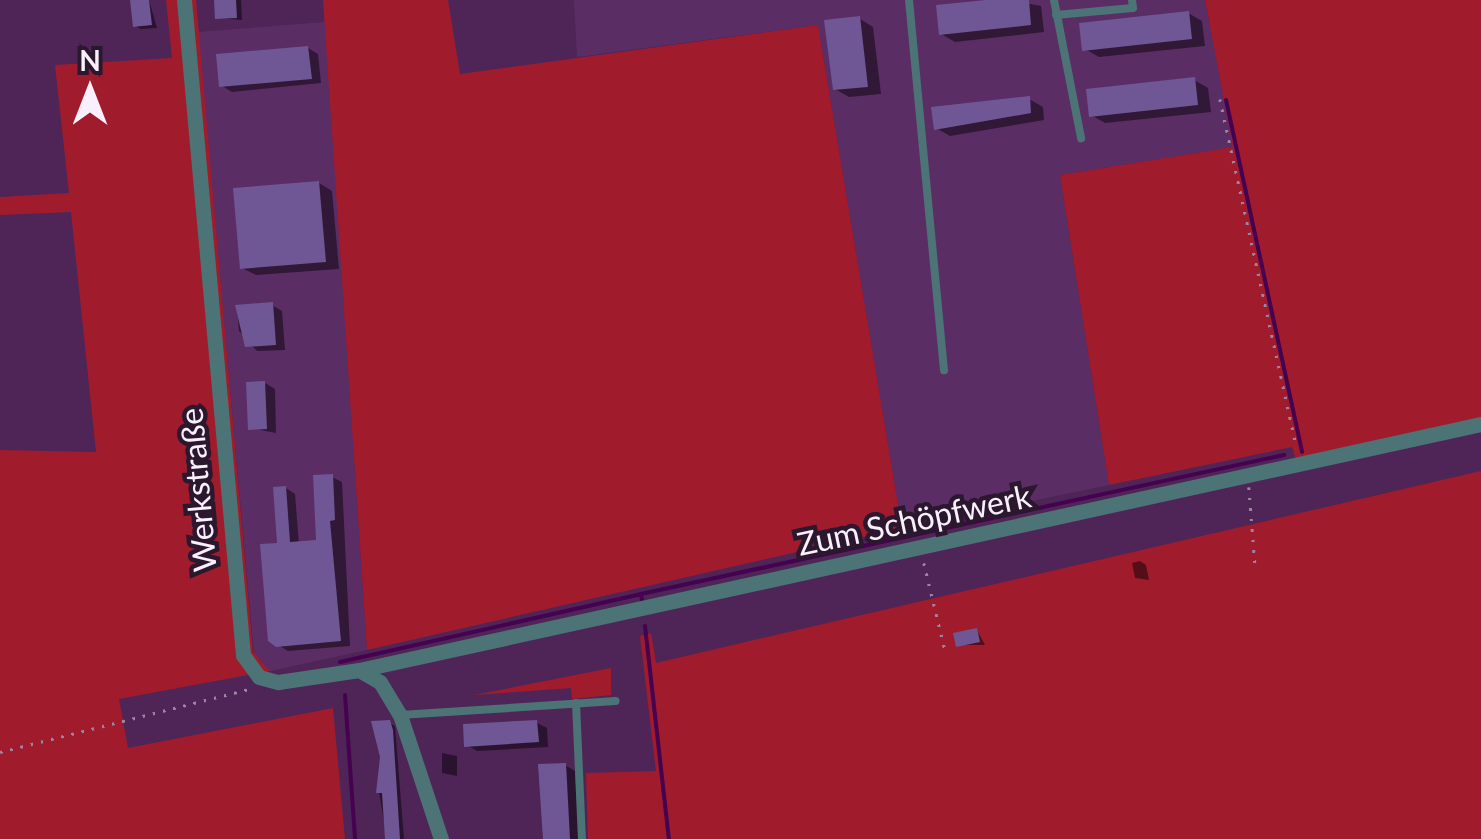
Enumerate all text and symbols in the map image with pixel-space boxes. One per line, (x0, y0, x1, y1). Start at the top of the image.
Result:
north arrow (40, 40, 140, 140)
text: N (79, 43, 101, 77)
street label: Werkstraße (172, 407, 224, 573)
street label: Zum Schöpfwerk (794, 476, 1034, 564)

